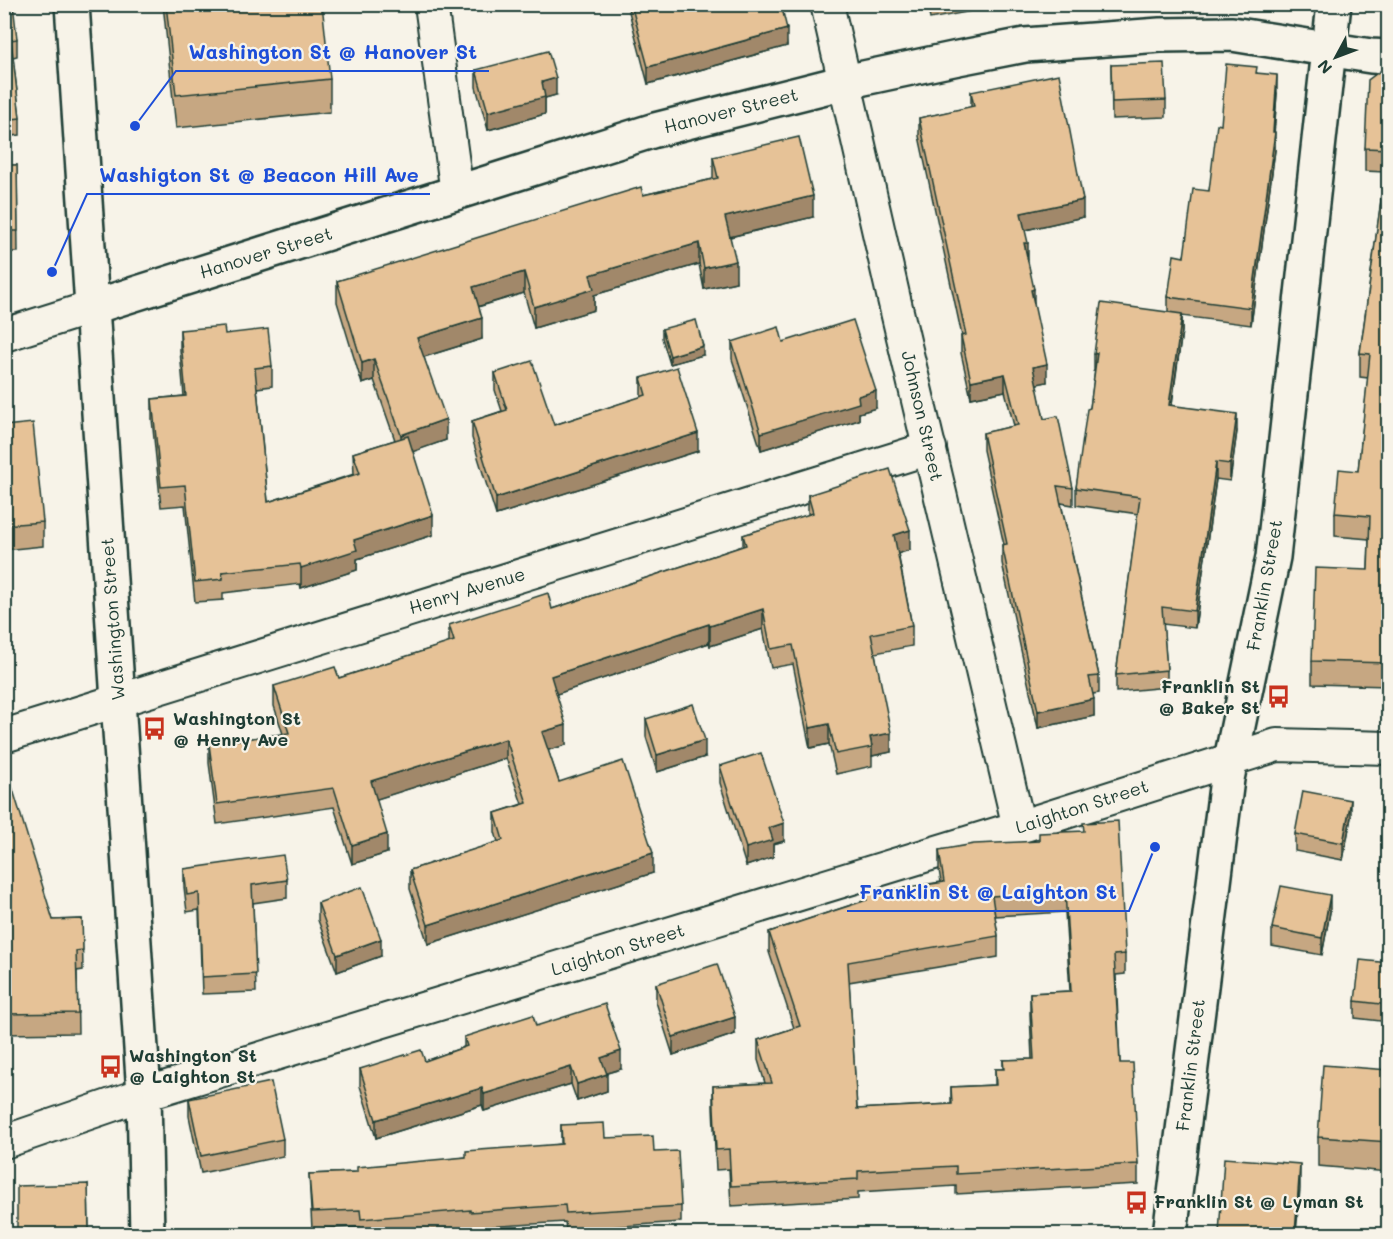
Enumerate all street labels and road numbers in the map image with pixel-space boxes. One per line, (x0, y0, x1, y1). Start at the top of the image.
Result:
street label: Hanover Street (661, 82, 800, 138)
street label: Hanover Street (196, 220, 335, 284)
street label: Johnson Street (896, 348, 950, 483)
street label: Franklin Street (1241, 517, 1287, 652)
street label: Washington Street (94, 537, 130, 701)
street label: Henry Avenue (406, 561, 528, 619)
street label: Laighton Street (1012, 773, 1151, 839)
street label: Laighton Street (548, 917, 687, 981)
street label: Franklin Street (1170, 997, 1210, 1132)

